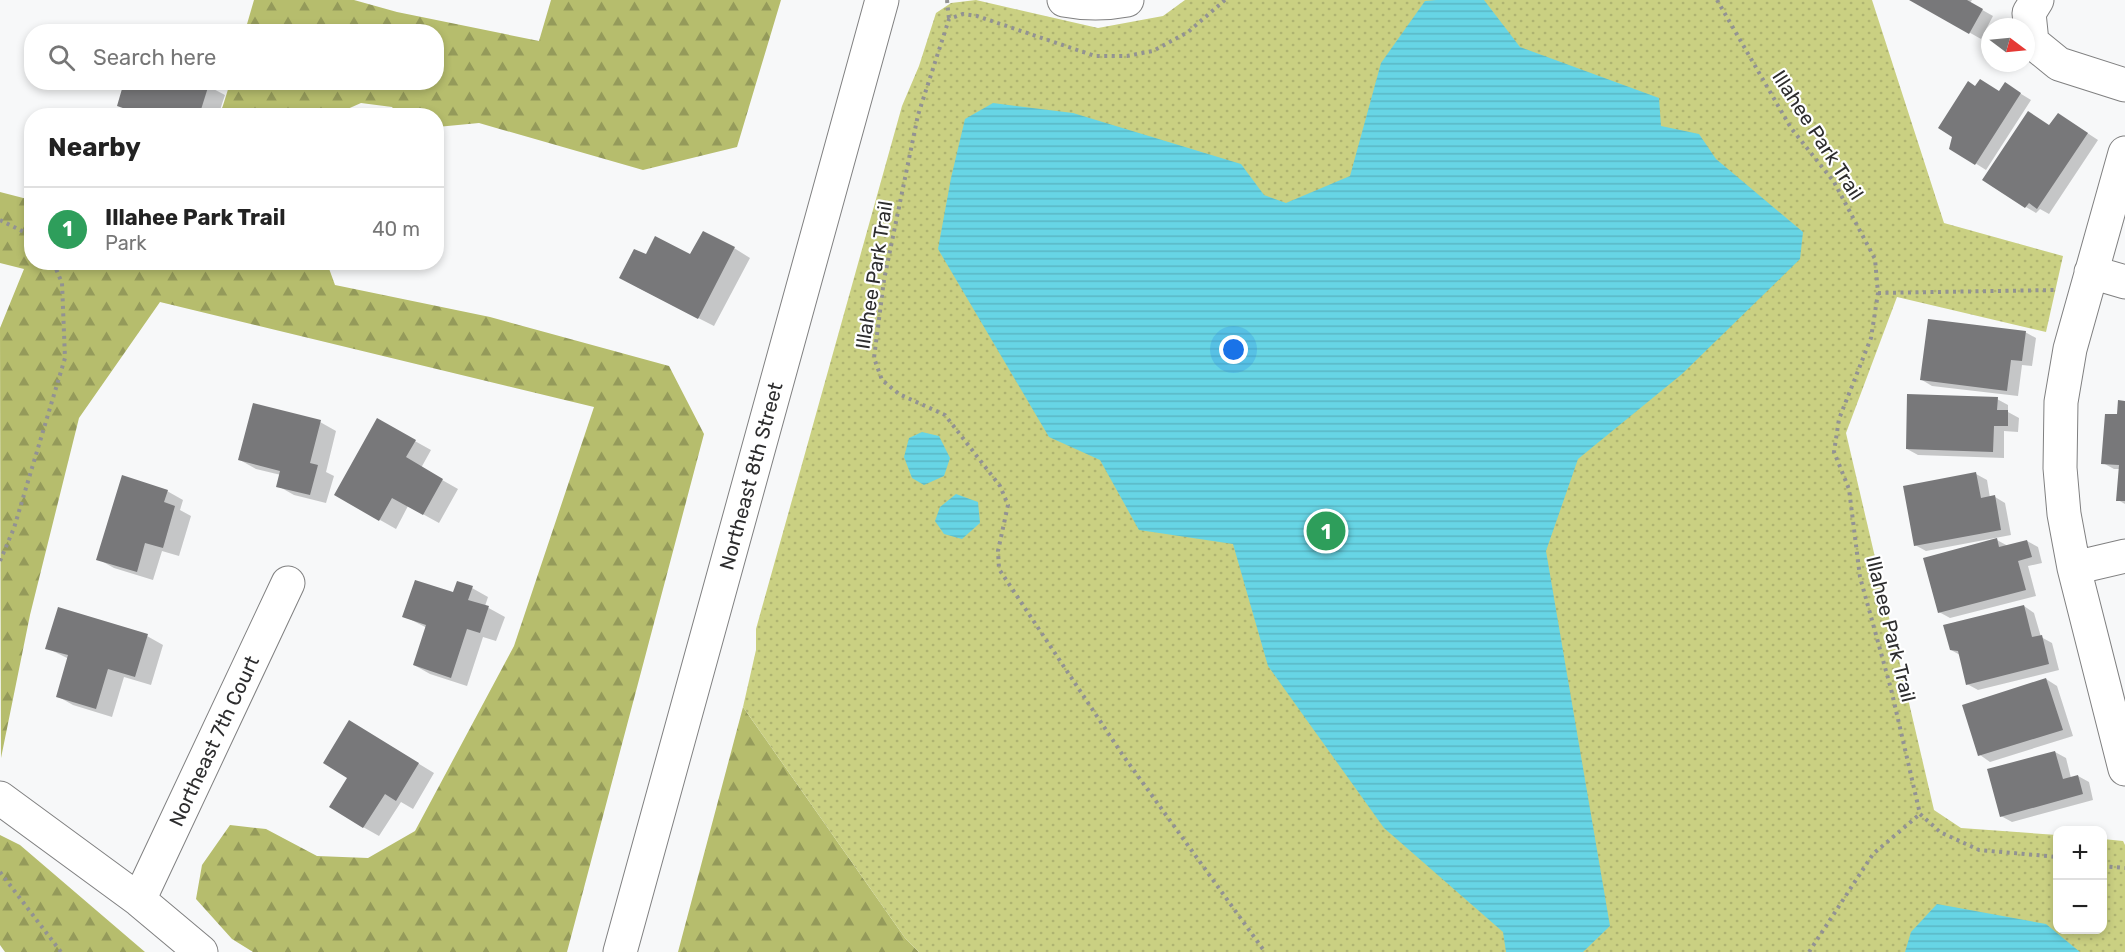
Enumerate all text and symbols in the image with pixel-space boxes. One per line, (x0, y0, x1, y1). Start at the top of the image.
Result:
north arrow (1981, 18, 2035, 72)
search box (24, 24, 444, 90)
icon: search (45, 41, 78, 74)
text: Search here (93, 44, 216, 71)
street label: Illahee Park Trail (1767, 66, 1869, 204)
text: Nearby (48, 132, 141, 163)
street label: Illahee Park Trail (850, 199, 898, 351)
text: Illahee Park Trail (105, 204, 285, 231)
text: 1 (63, 217, 72, 241)
text: 40 m (372, 217, 420, 241)
text: Park (105, 231, 147, 255)
your location (1219, 335, 1248, 364)
street label: Northeast 8th Street (714, 379, 788, 573)
pin: 1 (1306, 508, 1346, 554)
street label: Illahee Park Trail (1861, 553, 1921, 705)
street label: Northeast 7th Court (164, 652, 264, 830)
map controls (2053, 826, 2107, 934)
button: + (2053, 826, 2107, 880)
button: − (2053, 880, 2107, 934)

